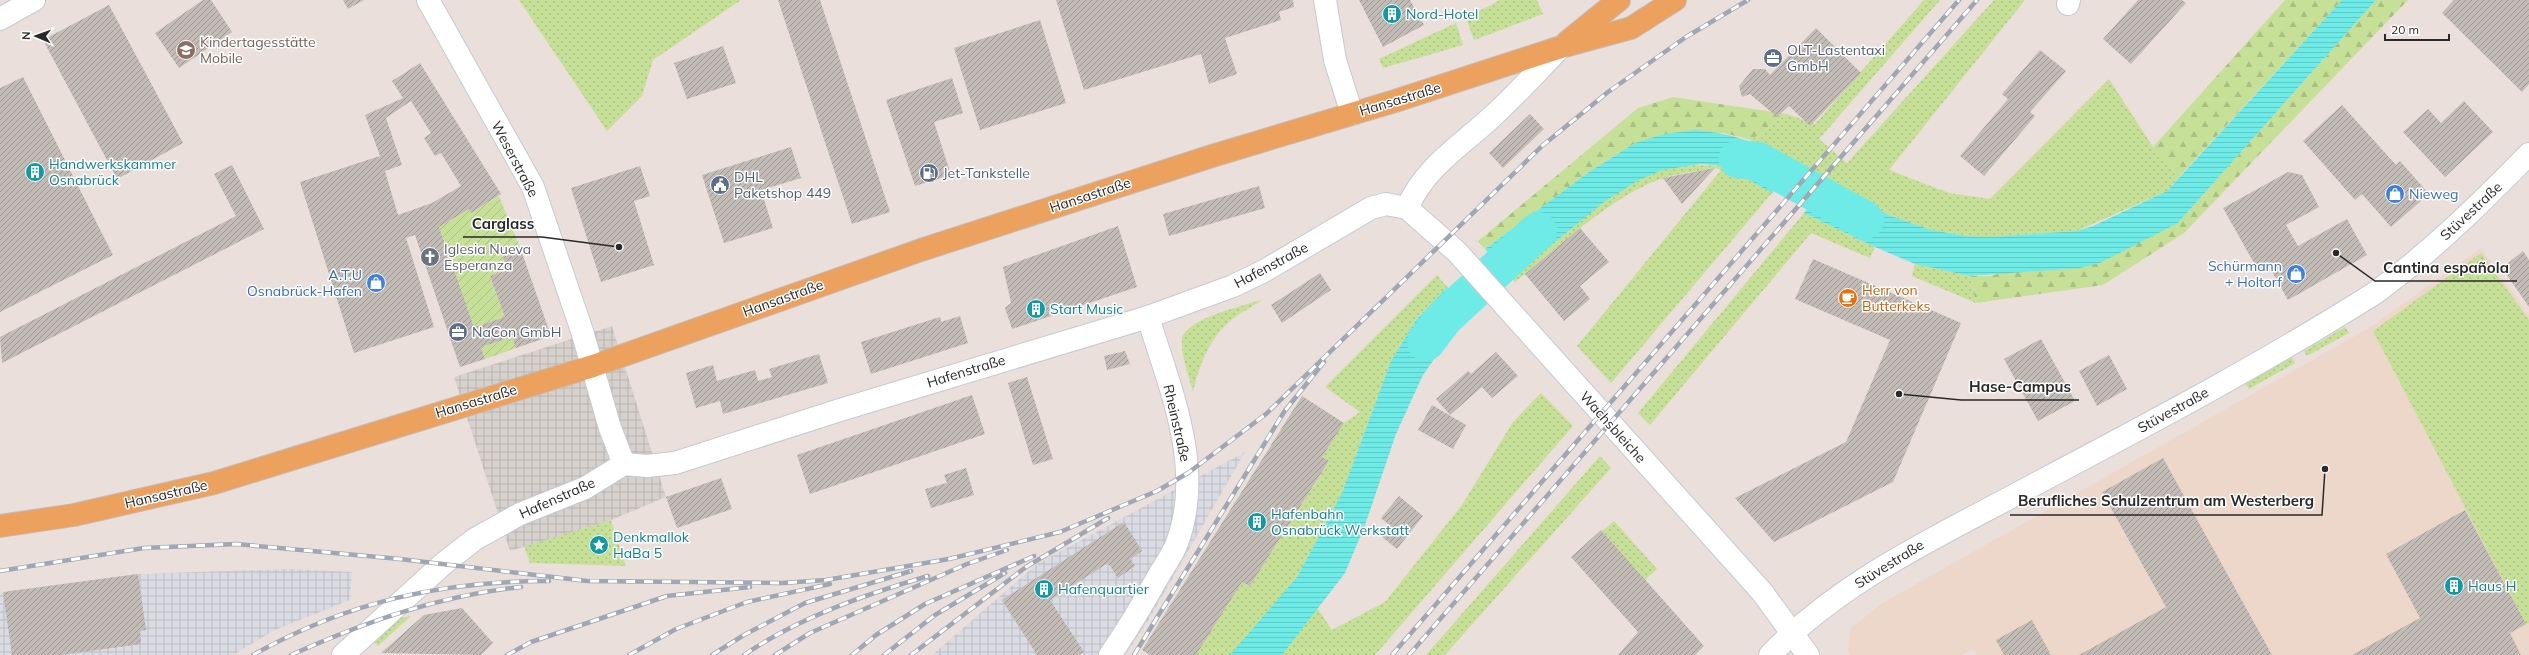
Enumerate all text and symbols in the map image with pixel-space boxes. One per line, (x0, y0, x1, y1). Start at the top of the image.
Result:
building icon: Nord-Hotel (1381, 3, 1403, 25)
place label: Nord-Hotel (1406, 5, 1478, 23)
north arrow (16, 16, 56, 56)
scale bar (2385, 16, 2449, 42)
text: 20 m (2391, 22, 2419, 37)
text: N (19, 31, 33, 40)
place label: Kindertagesstätte Mobile (200, 33, 316, 67)
school or university icon: Kindertagesstätte Mobile (175, 39, 197, 61)
place label: OLT-Lastentaxi GmbH (1787, 41, 1885, 75)
office icon: OLT-Lastentaxi GmbH (1762, 47, 1784, 69)
street label: Hansastraße (1357, 78, 1443, 120)
street label: Weserstraße (487, 118, 543, 200)
place label: Handwerkskammer Osnabrück (49, 155, 177, 189)
building icon: Handwerkskammer Osnabrück (24, 161, 46, 183)
fuel station icon: Jet-Tankstelle (918, 162, 940, 184)
place label: Jet-Tankstelle (943, 164, 1030, 182)
place label: DHL Paketshop 449 (734, 168, 831, 202)
street label: Hansastraße (1047, 173, 1133, 217)
public building icon: DHL Paketshop 449 (709, 174, 731, 196)
street label: Stüvestraße (2436, 178, 2506, 244)
shop icon: Nieweg (2384, 183, 2406, 205)
place label: Nieweg (2409, 185, 2458, 203)
callout: Carglass (463, 210, 542, 237)
text: Carglass (472, 214, 534, 233)
street label: Hafenstraße (1231, 238, 1311, 292)
place label: Iglesia Nueva Esperanza (444, 240, 531, 274)
church icon: Iglesia Nueva Esperanza (419, 246, 441, 268)
callout: Cantina española (2375, 254, 2517, 281)
place label: Schürmann + Holtorf (2208, 257, 2282, 291)
text: Cantina española (2383, 258, 2509, 277)
shop icon: Schürmann + Holtorf (2285, 263, 2307, 285)
place label: A.T.U Osnabrück-Hafen (247, 266, 362, 300)
shop icon: A.T.U Osnabrück-Hafen (365, 272, 387, 294)
street label: Hansastraße (740, 275, 826, 321)
place label: Herr von Butterkeks (1862, 281, 1931, 315)
cafe icon: Herr von Butterkeks (1837, 287, 1859, 309)
building icon: Start Music (1025, 298, 1047, 320)
place label: Start Music (1050, 300, 1123, 318)
office icon: NaCon GmbH (447, 321, 469, 343)
place label: NaCon GmbH (472, 323, 561, 341)
street label: Hafenstraße (925, 351, 1007, 391)
callout: Hase-Campus (1961, 373, 2079, 400)
text: Hase-Campus (1969, 377, 2071, 396)
street label: Hansastraße (433, 380, 519, 422)
street label: Rheinstraße (1159, 383, 1195, 463)
street label: Stüvestraße (2134, 383, 2212, 437)
street label: Wachsbleiche (1576, 387, 1650, 467)
street label: Hafenstraße (516, 473, 598, 523)
street label: Hansastraße (123, 476, 209, 512)
callout: Berufliches Schulzentrum am Westerberg (2010, 488, 2322, 515)
text: Berufliches Schulzentrum am Westerberg (2018, 491, 2314, 510)
place label: Hafenbahn Osnabrück Werkstatt (1271, 505, 1409, 539)
building icon: Hafenbahn Osnabrück Werkstatt (1246, 511, 1268, 533)
place label: Denkmallok HaBa 5 (613, 528, 690, 562)
place icon: Denkmallok HaBa 5 (588, 534, 610, 556)
street label: Stüvestraße (1851, 536, 1927, 592)
building icon: Haus H (2443, 575, 2465, 597)
place label: Haus H (2468, 577, 2517, 595)
building icon: Hafenquartier (1033, 578, 1055, 600)
place label: Hafenquartier (1058, 580, 1150, 598)

